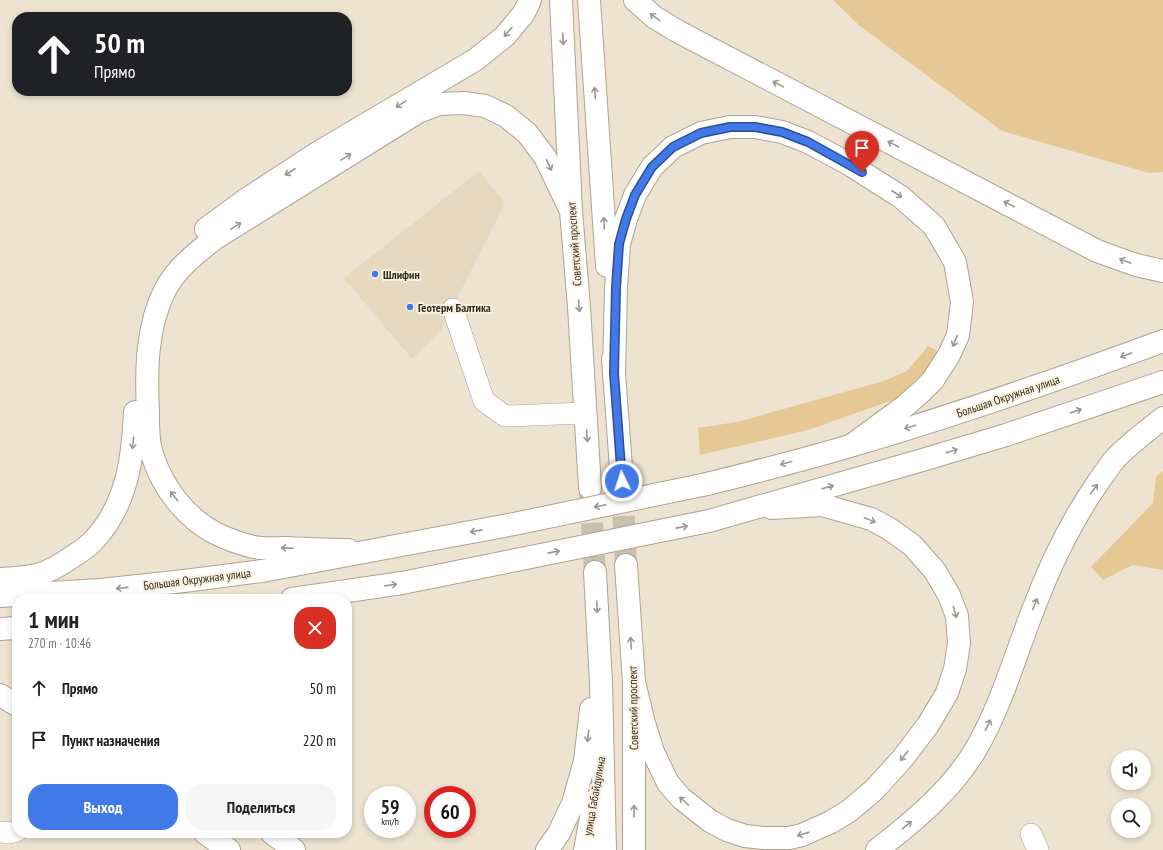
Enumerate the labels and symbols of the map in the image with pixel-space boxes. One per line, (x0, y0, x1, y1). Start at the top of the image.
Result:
one-way arrow (649, 13, 660, 21)
one-way arrow (504, 27, 513, 37)
one-way arrow (559, 32, 566, 45)
one-way arrow (772, 80, 784, 87)
one-way arrow (592, 87, 599, 100)
one-way arrow (395, 101, 407, 109)
pin (845, 131, 879, 172)
one-way arrow (887, 140, 899, 147)
one-way arrow (340, 153, 351, 161)
one-way arrow (546, 159, 553, 171)
one-way arrow (284, 167, 295, 176)
one-way arrow (891, 190, 902, 198)
one-way arrow (1003, 200, 1015, 207)
street label: Советский проспект (564, 201, 584, 287)
one-way arrow (600, 217, 607, 230)
one-way arrow (230, 222, 241, 230)
one-way arrow (1120, 256, 1132, 264)
place label: Шлифин (383, 267, 420, 282)
marker: Шлифин (370, 269, 380, 279)
one-way arrow (575, 299, 582, 312)
place label: Геотерм Балтика (418, 300, 491, 315)
marker: Геотерм Балтика (405, 302, 415, 312)
one-way arrow (951, 334, 959, 346)
one-way arrow (1121, 351, 1133, 359)
street label: Большая Окружная улица (954, 371, 1062, 421)
one-way arrow (1070, 407, 1083, 414)
one-way arrow (904, 424, 917, 431)
one-way arrow (583, 429, 590, 442)
one-way arrow (130, 436, 137, 449)
one-way arrow (946, 447, 959, 454)
position arrow (601, 460, 643, 502)
one-way arrow (780, 460, 793, 467)
one-way arrow (821, 483, 834, 490)
one-way arrow (1090, 483, 1098, 494)
one-way arrow (170, 491, 178, 502)
one-way arrow (594, 502, 607, 510)
one-way arrow (864, 516, 876, 524)
one-way arrow (675, 523, 688, 531)
one-way arrow (470, 527, 483, 535)
one-way arrow (281, 545, 294, 552)
one-way arrow (547, 548, 560, 556)
street label: Большая Окружная улица (142, 565, 252, 593)
one-way arrow (384, 581, 397, 589)
one-way arrow (116, 584, 129, 592)
one-way arrow (1032, 599, 1039, 611)
one-way arrow (593, 600, 601, 613)
one-way arrow (952, 606, 959, 619)
one-way arrow (628, 637, 635, 650)
street label: Советский проспект (625, 666, 641, 750)
one-way arrow (985, 719, 992, 731)
one-way arrow (584, 729, 592, 742)
one-way arrow (900, 750, 908, 761)
street label: улица Габайдулина (580, 755, 608, 837)
speed limit sign: 60 (424, 786, 476, 838)
one-way arrow (679, 796, 689, 805)
one-way arrow (630, 805, 638, 818)
one-way arrow (902, 821, 913, 830)
one-way arrow (797, 831, 810, 838)

